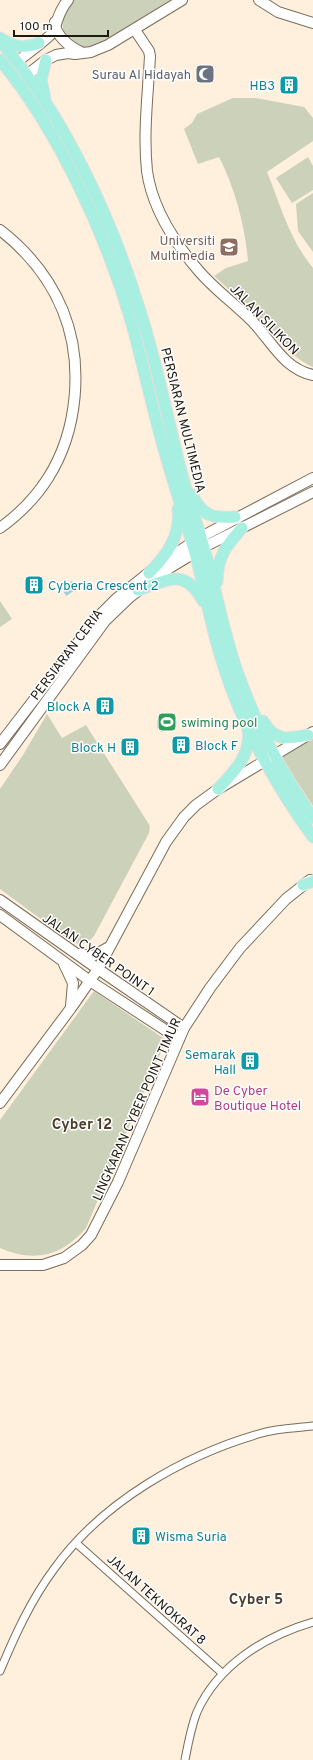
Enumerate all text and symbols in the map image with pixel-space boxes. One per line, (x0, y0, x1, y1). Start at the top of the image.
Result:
scale bar (14, 12, 108, 38)
text: 100 m (20, 19, 53, 35)
mosque icon: Surau Al Hidayah (194, 63, 216, 85)
place label: Surau Al Hidayah (92, 68, 191, 84)
building icon: HB3 (278, 74, 300, 96)
place label: HB3 (250, 79, 275, 95)
place label: Universiti Multimedia (150, 234, 215, 265)
school or university icon: Universiti Multimedia (218, 236, 240, 258)
street label: JALAN SILIKON (226, 282, 301, 359)
street label: PERSIARAN MULTIMEDIA (156, 346, 208, 495)
building icon: Cyberia Crescent 2 (23, 574, 45, 596)
place label: Cyberia Crescent 2 (48, 579, 159, 595)
street label: PERSIARAN CERIA (28, 606, 107, 704)
building icon: Block A (94, 695, 116, 717)
place label: Block A (47, 700, 91, 716)
sports icon: swiming pool (156, 711, 178, 733)
place label: swiming pool (181, 716, 257, 732)
building icon: Block F (170, 734, 192, 756)
building icon: Block H (119, 736, 141, 758)
place label: Block F (195, 739, 238, 755)
place label: Block H (71, 741, 116, 757)
street label: JALAN CYBER POINT 1 (39, 911, 157, 1000)
street label: LINGKARAN CYBER POINT TIMUR (90, 1016, 186, 1204)
place label: Semarak Hall (185, 1048, 236, 1079)
building icon: Semarak Hall (239, 1050, 261, 1072)
place label: De Cyber Boutique Hotel (214, 1084, 301, 1115)
hotel icon: De Cyber Boutique Hotel (189, 1086, 211, 1108)
district label: Cyber 12 (52, 1116, 112, 1135)
building icon: Wisma Suria (130, 1525, 152, 1547)
place label: Wisma Suria (155, 1530, 227, 1546)
street label: JALAN TEKNOKRAT 8 (103, 1552, 208, 1649)
district label: Cyber 5 (229, 1591, 283, 1610)

